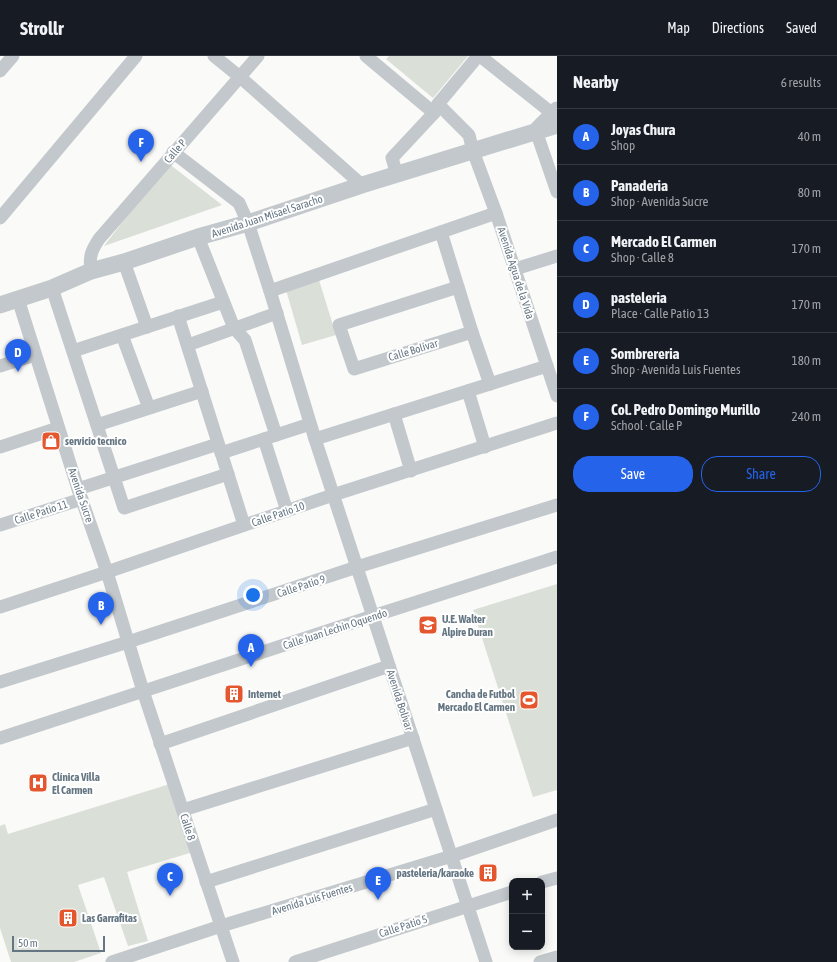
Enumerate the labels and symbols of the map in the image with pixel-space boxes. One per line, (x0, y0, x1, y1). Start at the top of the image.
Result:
pin: F (128, 129, 154, 162)
street label: Calle P (161, 137, 189, 165)
street label: Avenida Juan Misael Saracho (210, 192, 324, 240)
street label: Avenida Agua de la Vida (495, 225, 537, 321)
street label: Calle Bolívar (387, 337, 440, 363)
pin: D (5, 339, 31, 372)
shop icon: servicio tecnico (40, 430, 62, 452)
place label: servicio tecnico (65, 435, 127, 447)
street label: Avenida Sucre (66, 466, 96, 524)
street label: Calle Patio 11 (13, 498, 69, 526)
street label: Calle Patio 10 (250, 499, 306, 529)
street label: Calle Patio 9 (275, 573, 327, 599)
your location (243, 585, 263, 605)
pin: B (88, 592, 114, 625)
street label: Calle Juan Lechin Oquendo (281, 606, 389, 652)
place label: U.E. Walter Alpire Duran (441, 613, 493, 638)
school or university icon: U.E. Walter Alpire Duran (417, 614, 439, 636)
pin: A (238, 634, 264, 667)
street label: Avenida Bolívar (385, 668, 416, 733)
building icon: Internet (223, 683, 245, 705)
place label: Internet (248, 688, 282, 700)
place label: Cancha de Futbol Mercado El Carmen (438, 688, 516, 713)
sports icon: Cancha de Futbol Mercado El Carmen (518, 689, 540, 711)
place label: Clínica Villa El Carmen (52, 771, 100, 796)
hospital icon: Clínica Villa El Carmen (27, 772, 49, 794)
street label: Calle 8 (178, 812, 198, 842)
building icon: pasteleria/karaoke (477, 862, 499, 884)
pin: C (157, 863, 183, 896)
pin: E (365, 867, 391, 900)
place label: pasteleria/karaoke (396, 867, 474, 879)
street label: Avenida Luis Fuentes (270, 881, 354, 917)
building icon: Las Garrafitas (57, 907, 79, 929)
place label: Las Garrafitas (82, 912, 137, 924)
street label: Calle Patio 5 (377, 913, 429, 939)
scale bar (12, 934, 105, 953)

